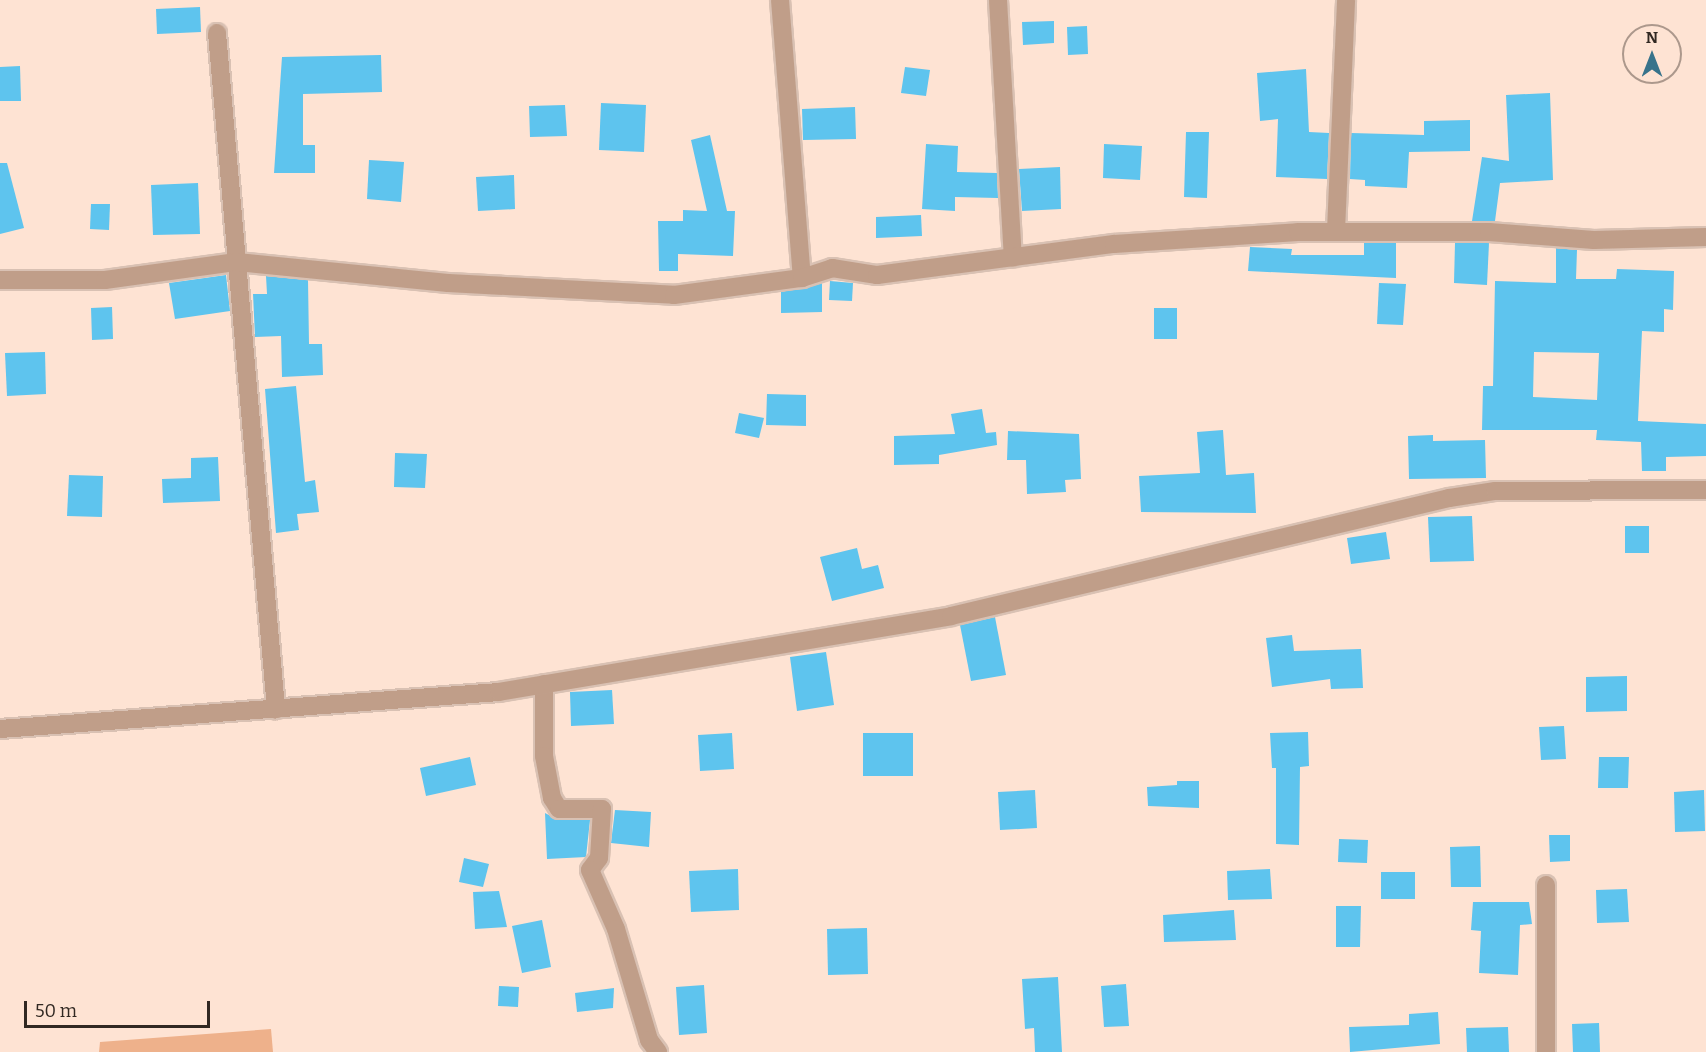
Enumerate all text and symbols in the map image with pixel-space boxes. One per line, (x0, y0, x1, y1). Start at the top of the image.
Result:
north arrow (1622, 24, 1682, 84)
text: N (1646, 28, 1658, 47)
scale bar (27, 989, 213, 1027)
text: 50 m (35, 1000, 77, 1022)

